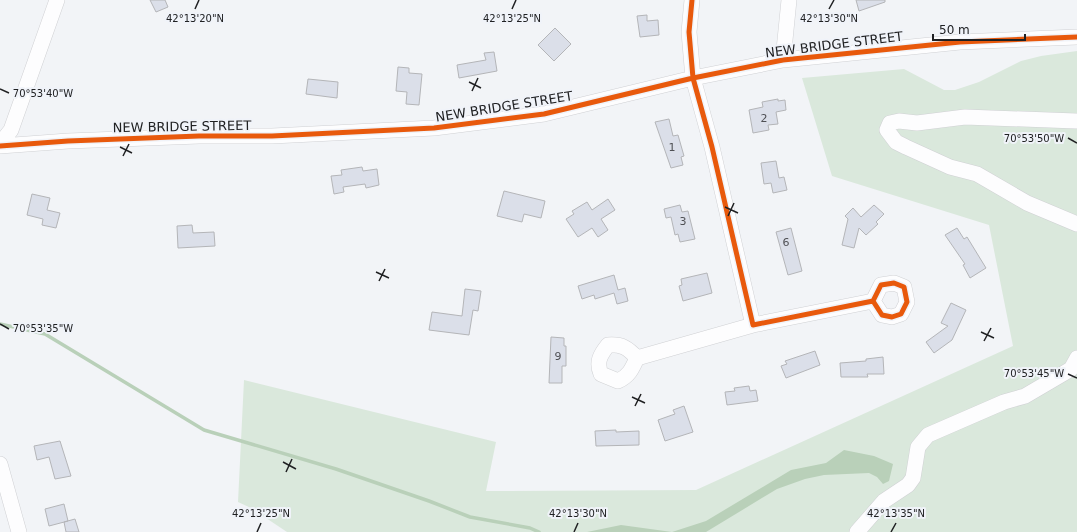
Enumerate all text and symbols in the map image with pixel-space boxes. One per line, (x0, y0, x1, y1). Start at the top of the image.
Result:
text: 42°13'20"N (166, 13, 224, 24)
text: 42°13'25"N (483, 13, 541, 24)
text: 42°13'30"N (800, 13, 858, 24)
scale bar (933, 16, 1025, 42)
text: 50 m (939, 23, 970, 37)
street label: NEW BRIDGE STREET (764, 29, 904, 60)
text: 70°53'40"W (13, 88, 73, 99)
street label: NEW BRIDGE STREET (434, 88, 574, 125)
house number: 2 (761, 112, 768, 125)
street label: NEW BRIDGE STREET (113, 118, 252, 135)
text: 70°53'50"W (1004, 133, 1064, 144)
house number: 1 (669, 141, 676, 154)
house number: 3 (680, 215, 687, 228)
house number: 6 (783, 236, 790, 249)
text: 70°53'35"W (13, 323, 73, 334)
house number: 9 (555, 350, 562, 363)
text: 70°53'45"W (1004, 368, 1064, 379)
text: 42°13'25"N (232, 508, 290, 519)
text: 42°13'30"N (549, 508, 607, 519)
text: 42°13'35"N (867, 508, 925, 519)

